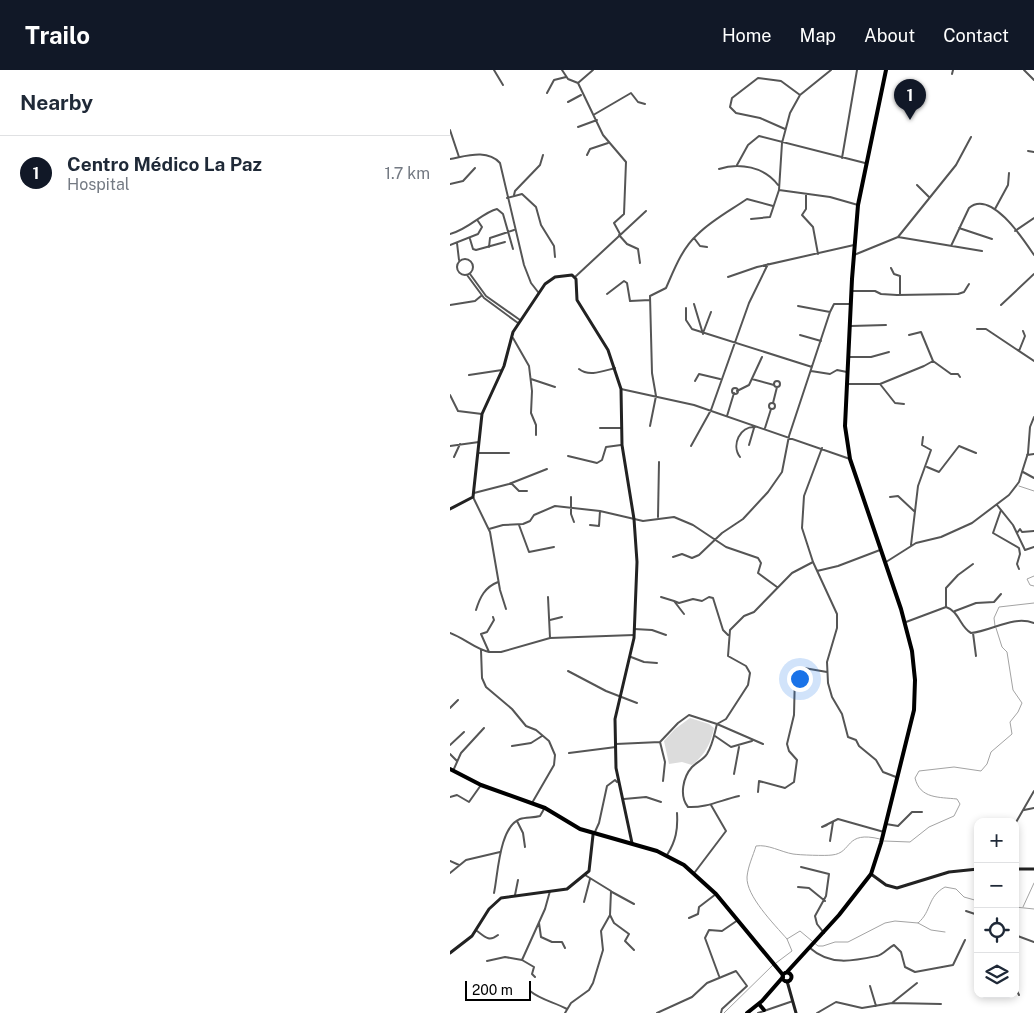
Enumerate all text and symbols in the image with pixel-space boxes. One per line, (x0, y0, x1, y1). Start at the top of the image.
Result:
text: Trailo (25, 21, 90, 49)
text: Home (722, 25, 772, 46)
text: Map (800, 25, 836, 46)
text: About (864, 25, 915, 46)
text: Contact (943, 25, 1009, 46)
pin: 1 (894, 79, 926, 120)
text: Nearby (20, 90, 93, 115)
text: Centro Médico La Paz (67, 153, 262, 175)
text: 1 (33, 164, 39, 183)
text: 1.7 km (384, 164, 430, 183)
text: Hospital (67, 175, 130, 194)
your location (787, 666, 813, 692)
map controls (974, 818, 1019, 998)
button: + (974, 818, 1019, 863)
button: − (974, 863, 1019, 908)
button: locate (974, 908, 1019, 953)
button: layers (974, 953, 1019, 998)
scale bar (465, 978, 531, 1001)
text: 200 m (472, 982, 513, 998)

